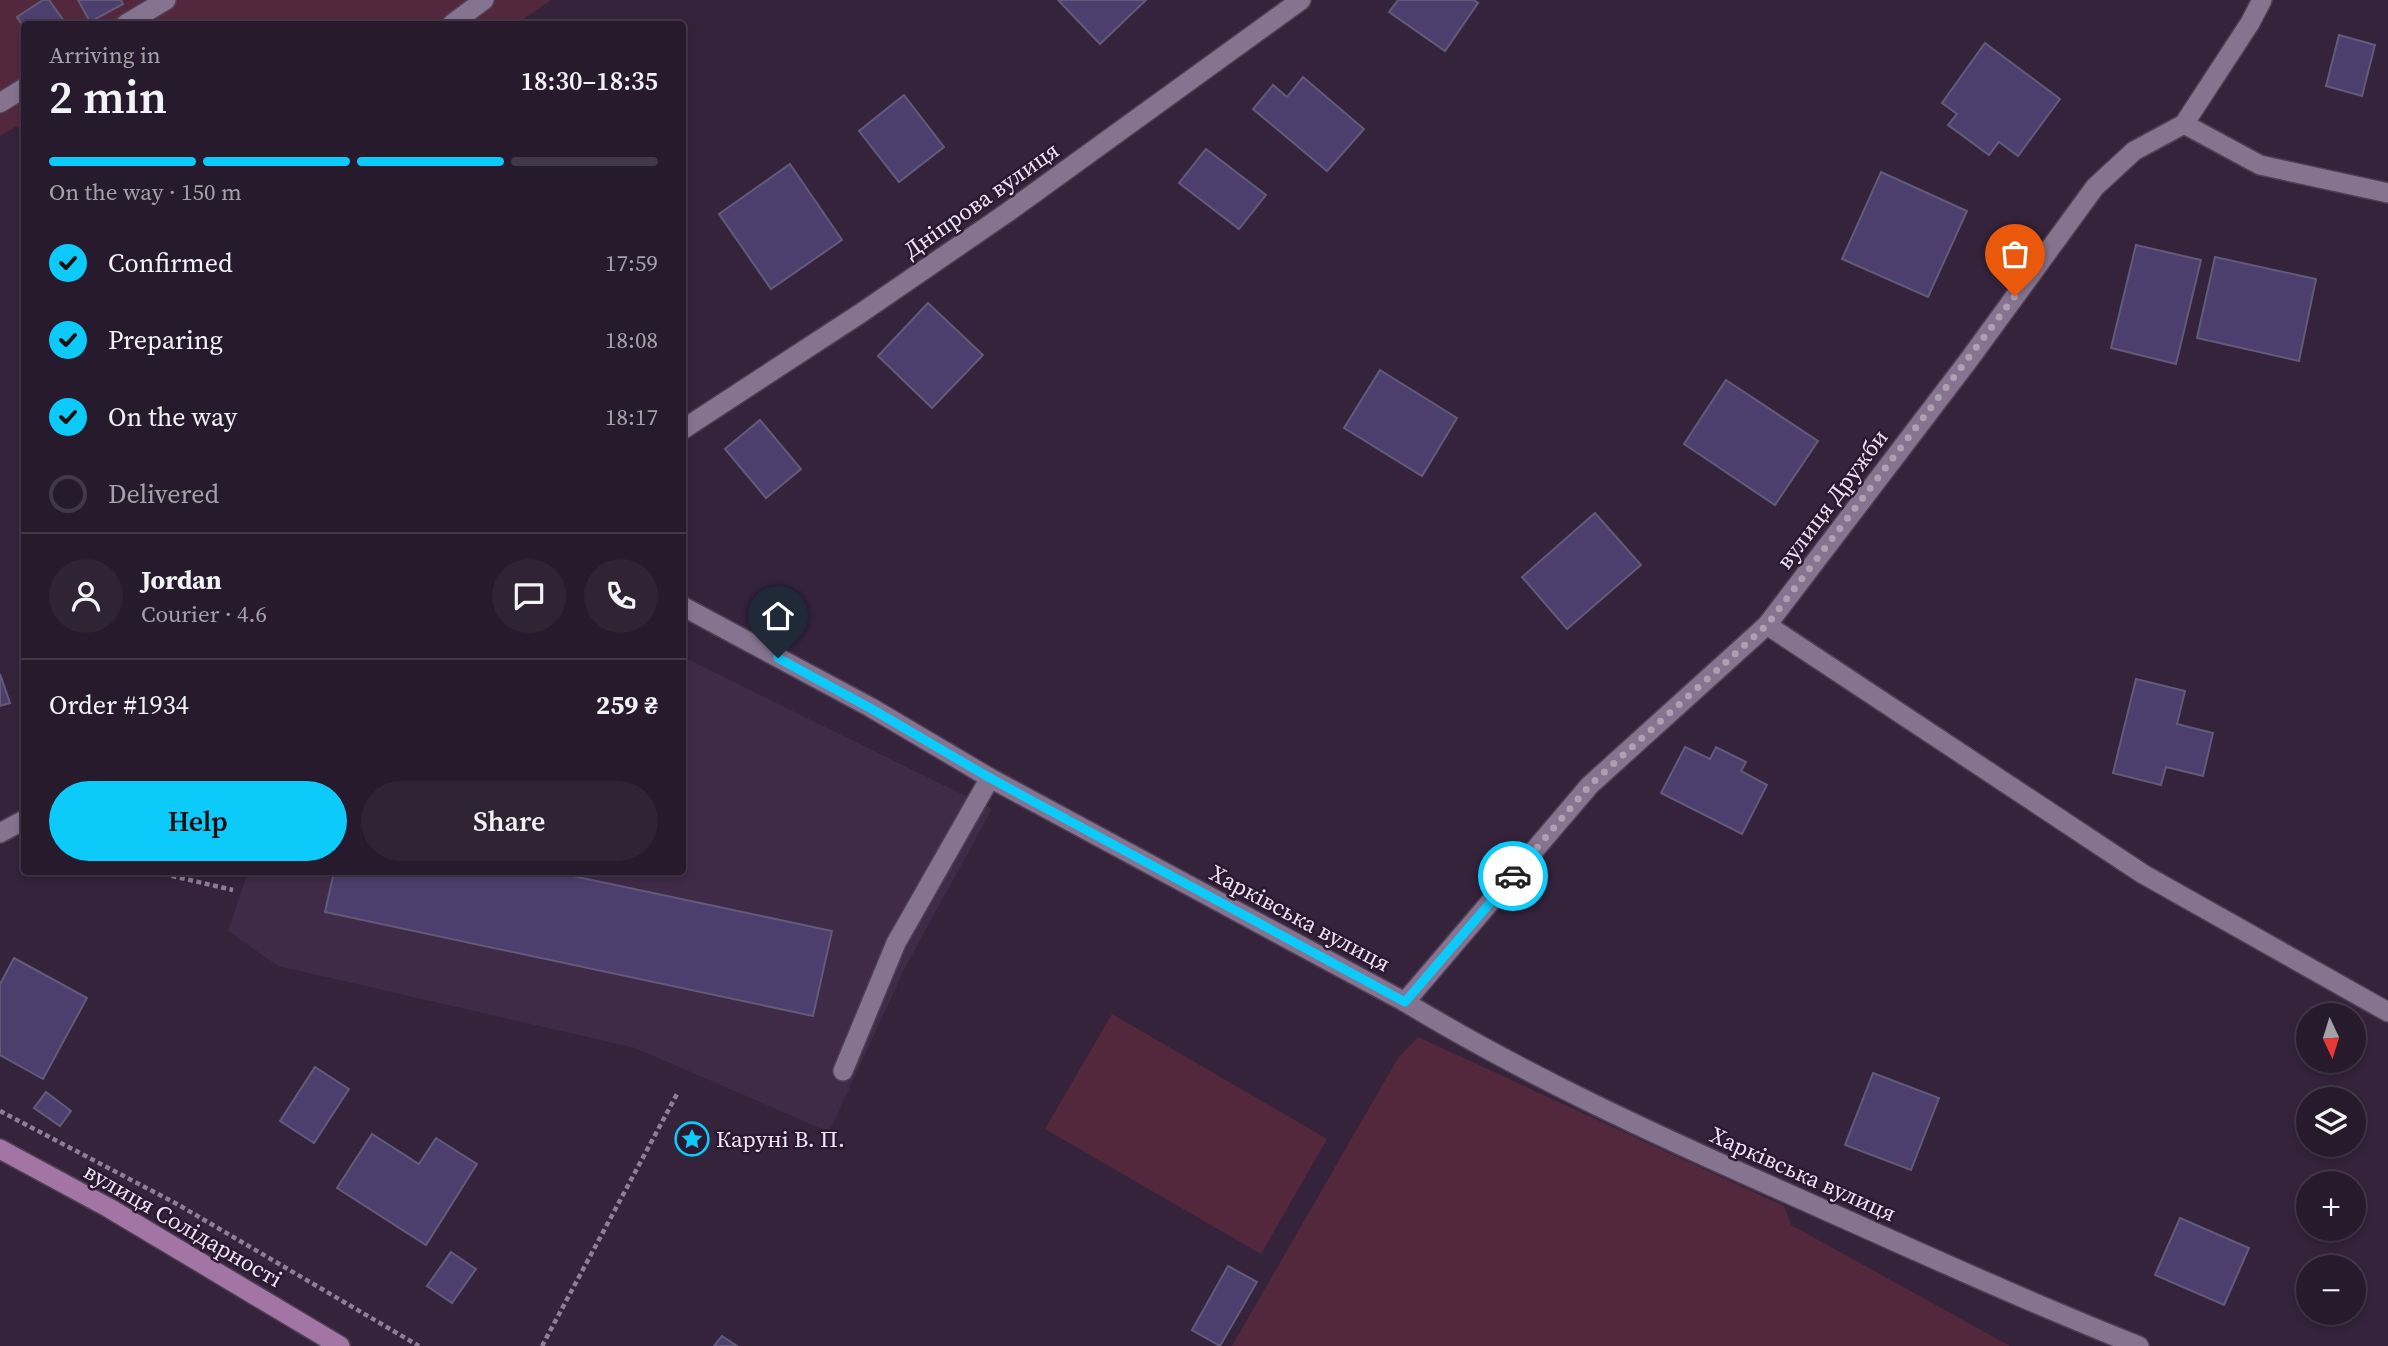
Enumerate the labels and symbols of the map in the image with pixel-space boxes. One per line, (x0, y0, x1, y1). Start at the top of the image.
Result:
street label: Дніпрова вулиця (897, 134, 1065, 266)
pin (1985, 224, 2045, 296)
street label: вулиця Дружби (1769, 422, 1895, 576)
pin (748, 586, 808, 658)
courier (1478, 841, 1548, 911)
street label: Харківська вулиця (1204, 857, 1396, 979)
north arrow (2296, 1003, 2366, 1073)
street label: Харківська вулиця (1705, 1119, 1901, 1229)
place icon: Каруні В. П. (673, 1120, 711, 1158)
place label: Каруні В. П. (716, 1123, 845, 1155)
street label: вулиця Солідарності (78, 1155, 288, 1295)

